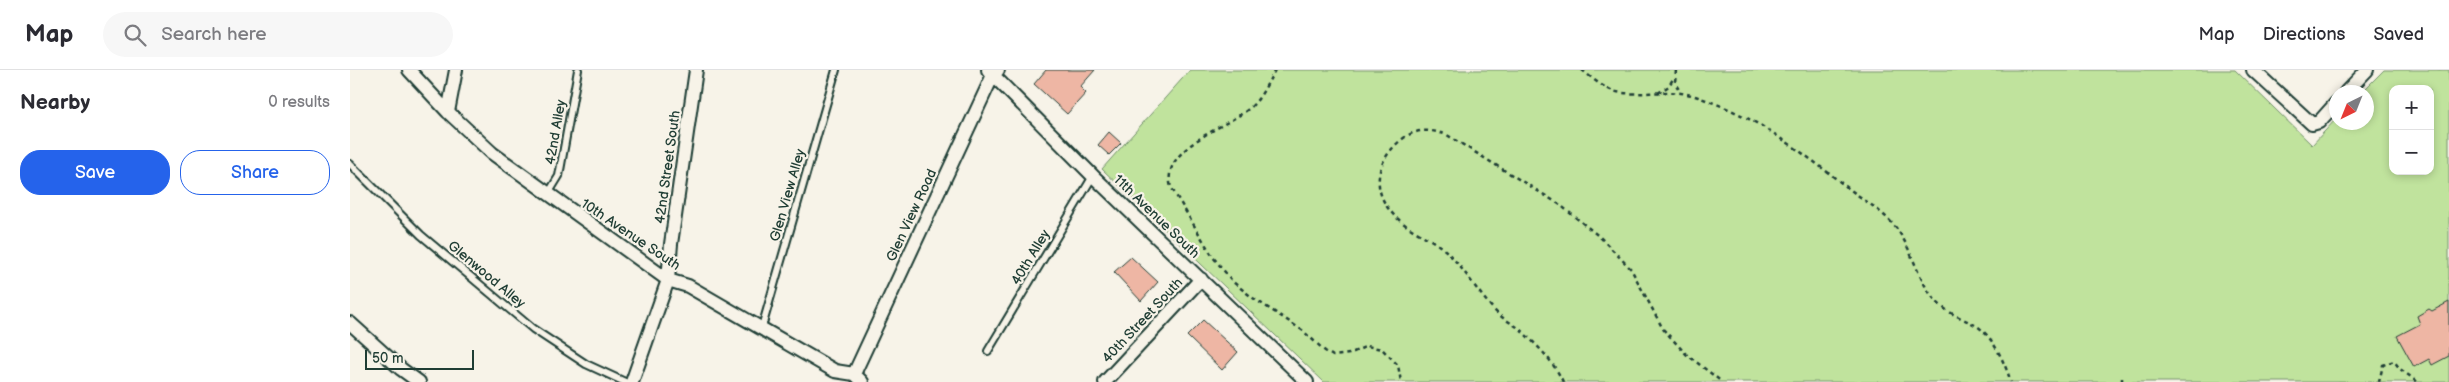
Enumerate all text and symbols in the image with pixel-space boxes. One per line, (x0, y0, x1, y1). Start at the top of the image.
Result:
search box (103, 12, 453, 57)
text: Map (25, 20, 73, 49)
icon: search (121, 21, 149, 49)
text: Search here (161, 23, 267, 46)
text: Map (2199, 24, 2235, 45)
text: Directions (2263, 24, 2345, 45)
text: Saved (2373, 24, 2424, 45)
north arrow (2329, 85, 2374, 130)
map controls (2389, 85, 2434, 175)
button: + (2389, 85, 2434, 130)
text: Nearby (20, 90, 90, 115)
text: 0 results (268, 93, 330, 112)
street label: 42nd Alley (541, 98, 570, 166)
street label: 42nd Street South (651, 109, 684, 225)
button: − (2389, 130, 2434, 175)
street label: Glen View Alley (766, 146, 809, 243)
button: Save (20, 150, 170, 195)
button: Share (180, 150, 330, 195)
street label: Glen View Road (883, 166, 940, 264)
street label: 11th Avenue South (1110, 171, 1203, 262)
street label: 10th Avenue South (578, 195, 684, 274)
street label: 40th Alley (1007, 226, 1054, 288)
street label: Glenwood Alley (445, 237, 529, 312)
street label: 40th Street South (1099, 274, 1186, 367)
scale bar (365, 347, 474, 370)
text: 50 m (372, 350, 404, 367)

